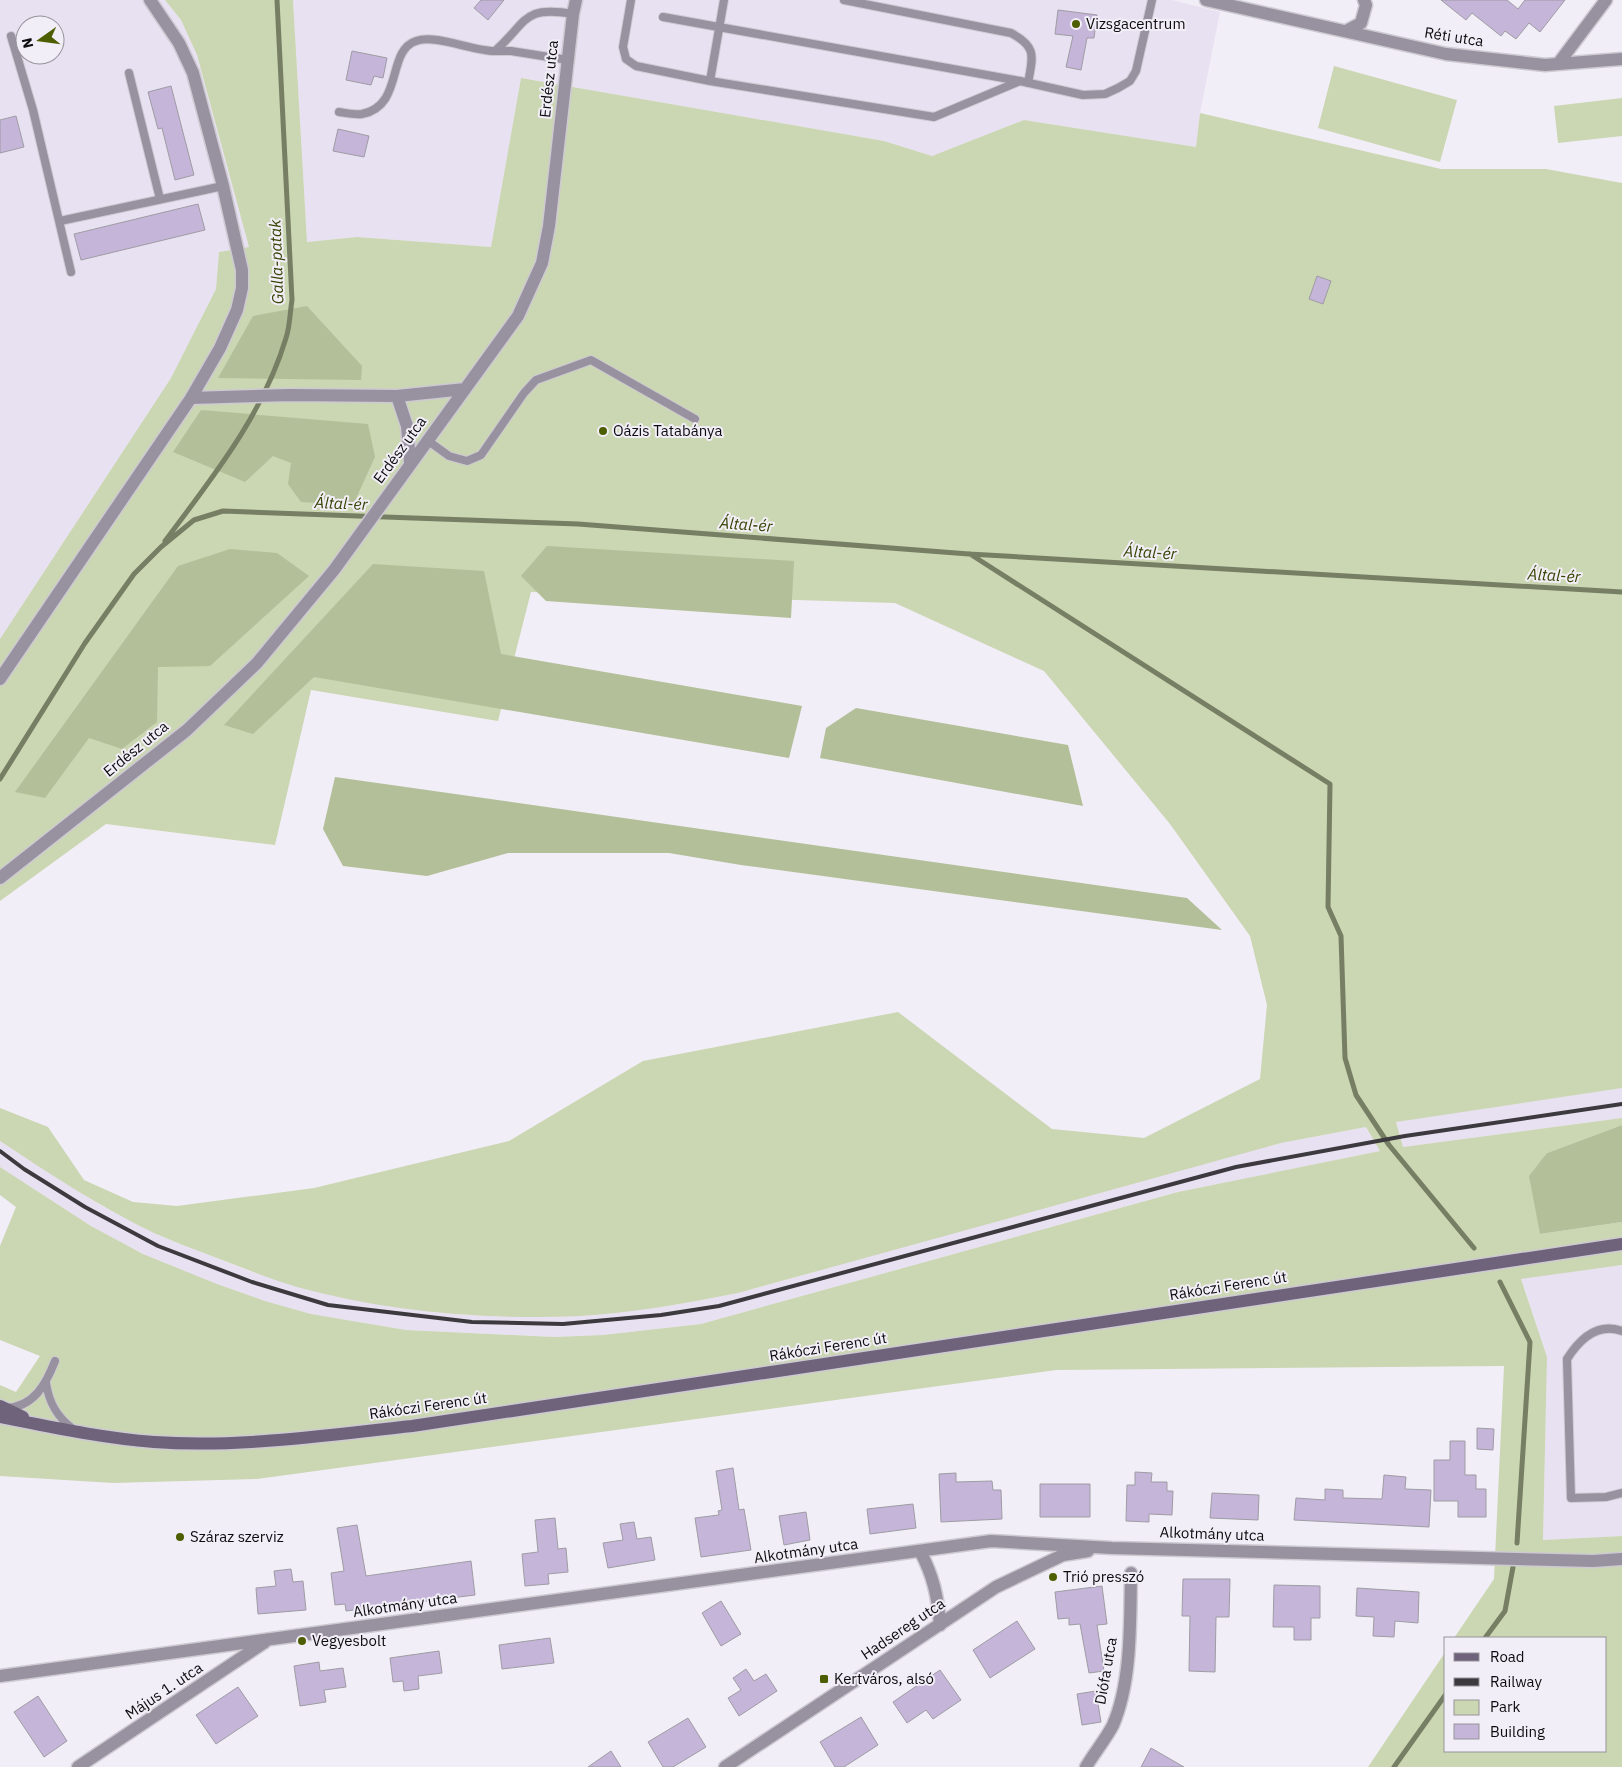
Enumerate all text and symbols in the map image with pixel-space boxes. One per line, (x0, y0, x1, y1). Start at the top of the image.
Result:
place label: Vizsgacentrum (1086, 14, 1185, 33)
north arrow (15, 15, 65, 65)
marker: Vizsgacentrum (1070, 18, 1082, 30)
street label: Réti utca (1423, 22, 1485, 51)
text: N (17, 36, 37, 50)
street label: Erdész utca (535, 39, 562, 119)
water label: Galla-patak (265, 219, 287, 305)
street label: Erdész utca (369, 413, 430, 487)
place label: Oázis Tatabánya (613, 421, 722, 440)
marker: Oázis Tatabánya (597, 425, 609, 437)
water label: Által-ér (313, 491, 369, 514)
water label: Által-ér (718, 511, 774, 536)
water label: Által-ér (1122, 540, 1178, 563)
water label: Által-ér (1526, 563, 1582, 586)
street label: Erdész utca (99, 717, 172, 781)
street label: Rákóczi Ferenc út (1168, 1267, 1288, 1304)
street label: Rákóczi Ferenc út (768, 1328, 888, 1365)
street label: Rákóczi Ferenc út (368, 1388, 488, 1423)
street label: Alkotmány utca (1159, 1522, 1265, 1545)
place label: Száraz szerviz (190, 1527, 284, 1546)
marker: Száraz szerviz (174, 1531, 186, 1543)
street label: Alkotmány utca (753, 1534, 859, 1567)
place label: Trió presszó (1063, 1567, 1144, 1586)
marker: Trió presszó (1047, 1571, 1059, 1583)
street label: Alkotmány utca (352, 1588, 458, 1621)
street label: Hadsereg utca (857, 1594, 948, 1664)
place label: Vegyesbolt (312, 1631, 386, 1650)
marker: Vegyesbolt (296, 1635, 308, 1647)
street label: Diófa utca (1090, 1636, 1121, 1706)
legend (1444, 1637, 1607, 1752)
text: Road (1490, 1647, 1525, 1666)
street label: Május 1. utca (121, 1658, 206, 1723)
place label: Kertváros, alsó (834, 1669, 934, 1688)
text: Railway (1490, 1672, 1543, 1691)
marker: Kertváros, alsó (818, 1673, 830, 1685)
text: Park (1490, 1697, 1520, 1716)
text: Building (1490, 1722, 1545, 1741)

